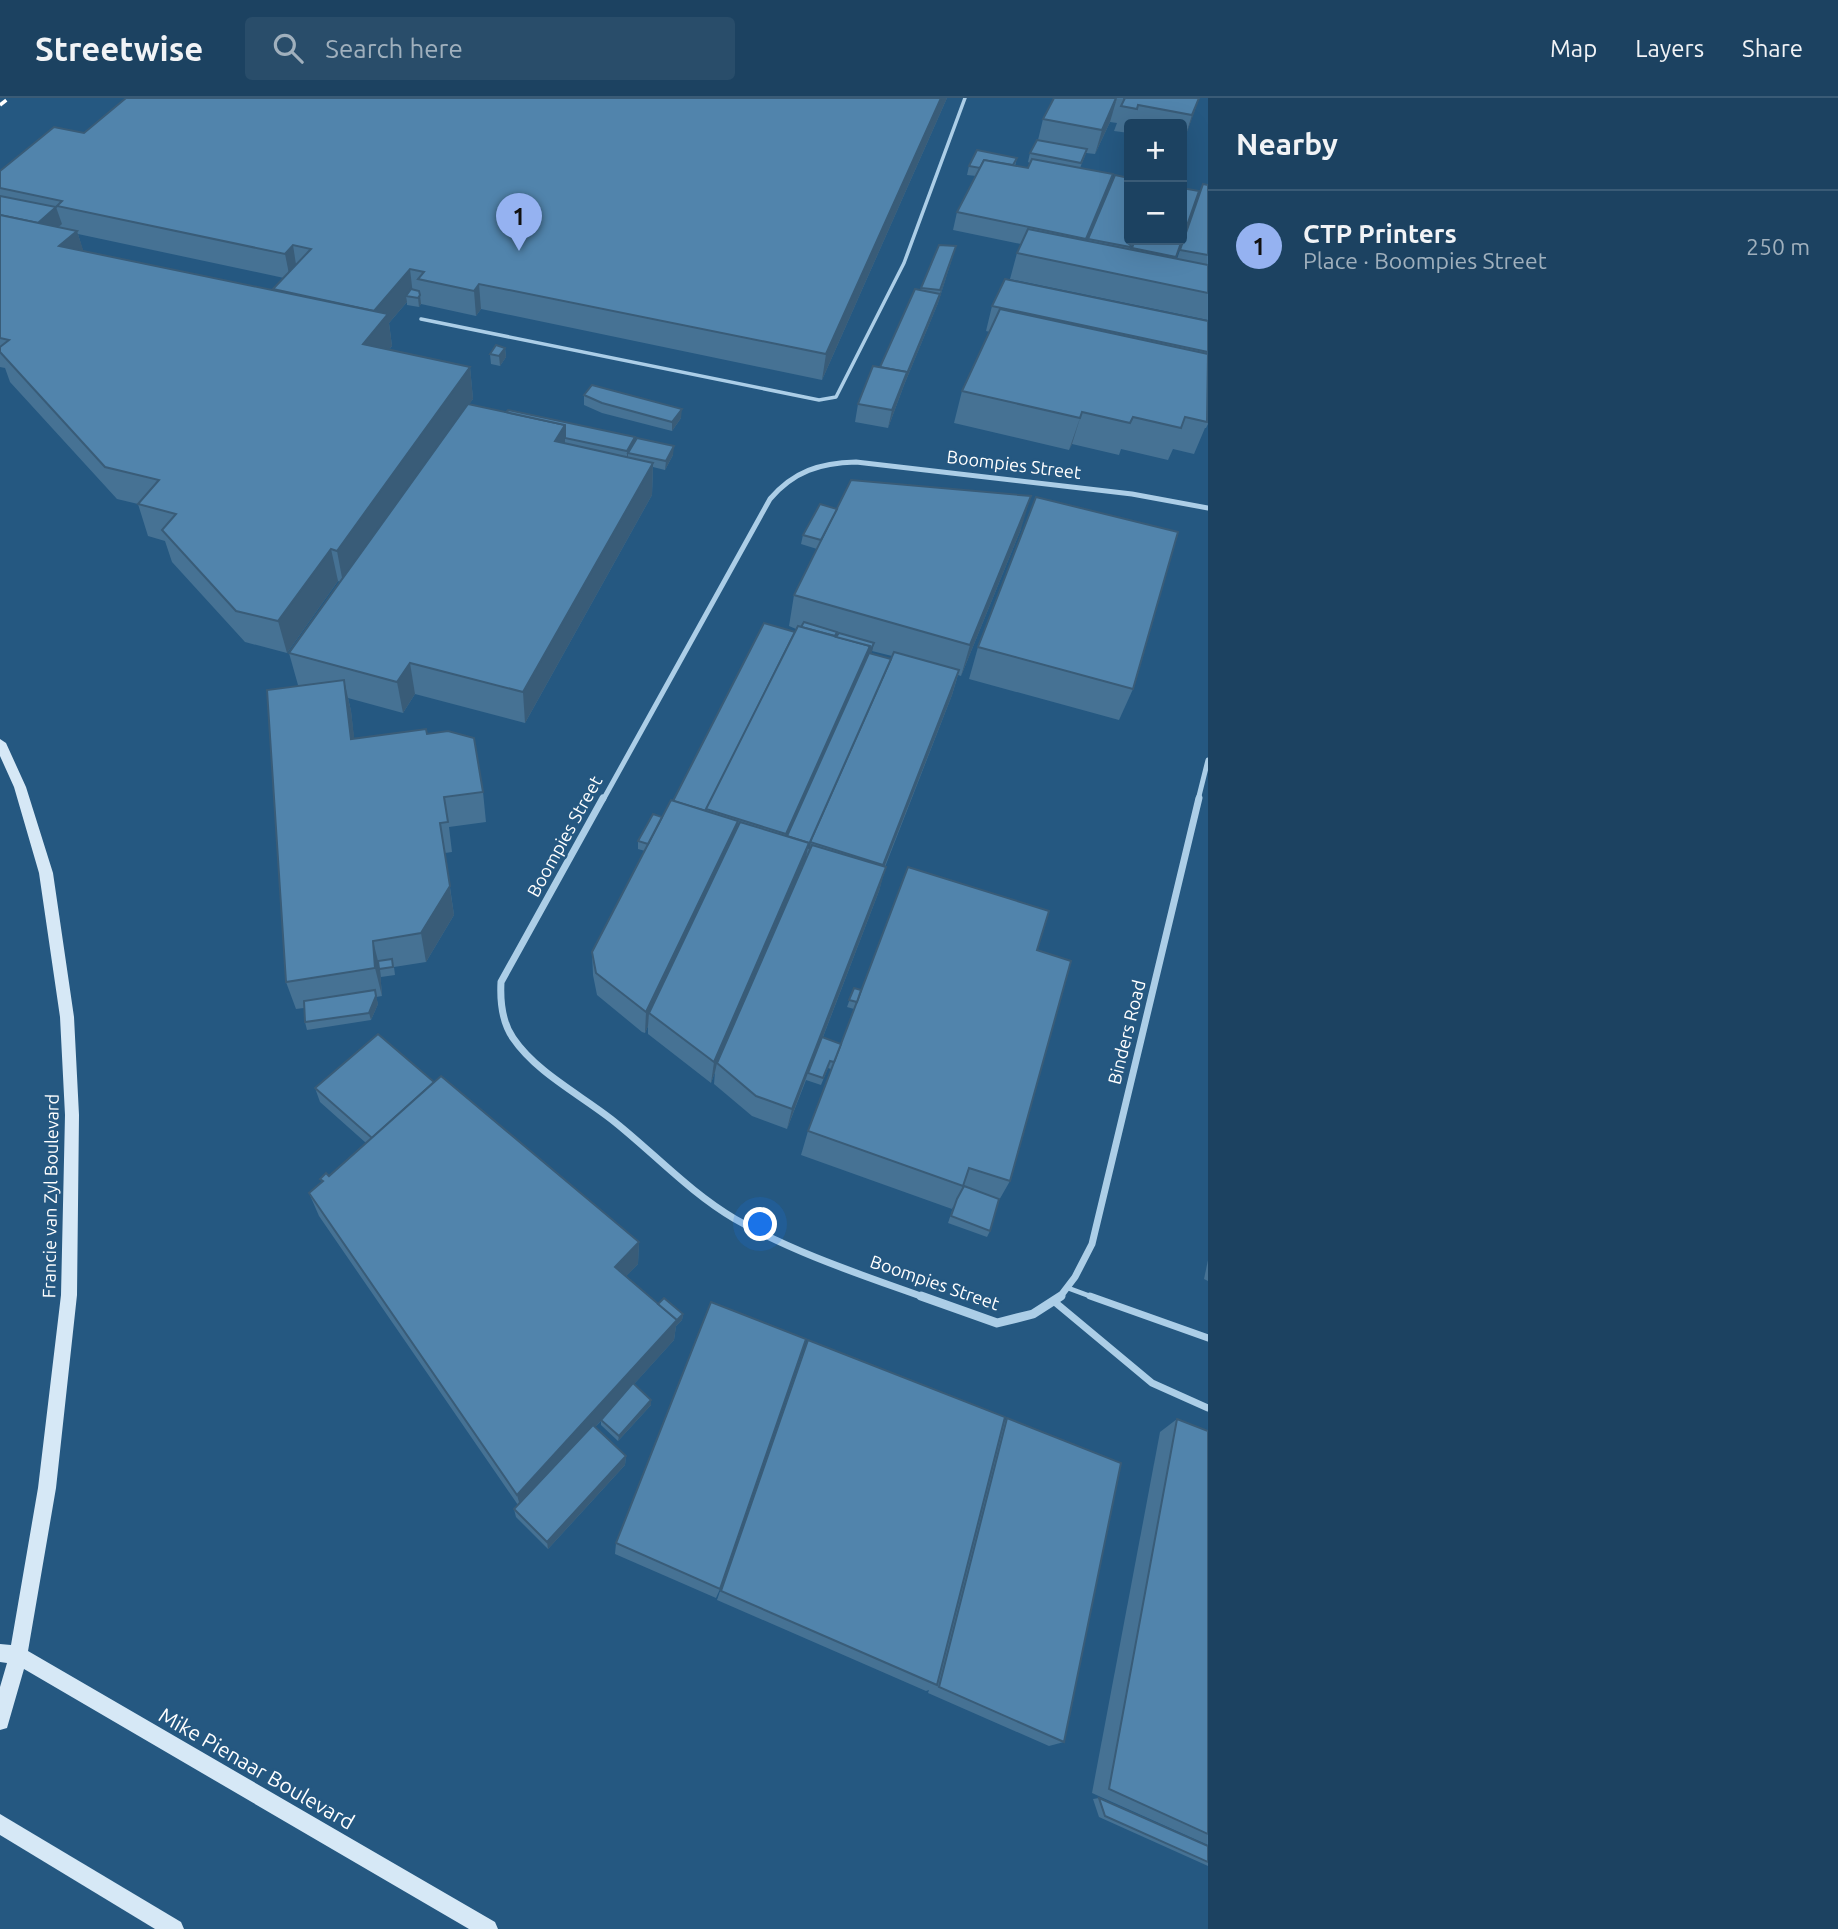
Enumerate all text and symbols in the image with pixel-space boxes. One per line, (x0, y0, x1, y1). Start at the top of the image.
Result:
search box (245, 17, 735, 80)
icon: search (269, 29, 307, 67)
text: Streetwise (35, 30, 203, 67)
text: Search here (325, 34, 463, 63)
text: Map (1550, 35, 1597, 62)
text: Layers (1635, 35, 1704, 62)
text: Share (1742, 35, 1803, 62)
map controls (1124, 119, 1187, 245)
button: + (1124, 119, 1187, 182)
text: Nearby (1236, 127, 1338, 161)
button: − (1124, 182, 1187, 245)
pin: 1 (496, 193, 542, 251)
text: CTP Printers (1303, 219, 1457, 248)
text: 1 (1253, 234, 1265, 259)
text: 250 m (1746, 234, 1810, 259)
text: Place · Boompies Street (1303, 248, 1547, 273)
street label: Boompies Street (946, 446, 1082, 482)
street label: Boompies Street (523, 772, 605, 900)
street label: Binders Road (1103, 978, 1149, 1086)
street label: Francie van Zyl Boulevard (38, 1094, 62, 1298)
your location (743, 1207, 777, 1241)
street label: Boompies Street (868, 1251, 1002, 1313)
street label: Mike Pienaar Boulevard (155, 1702, 359, 1834)

